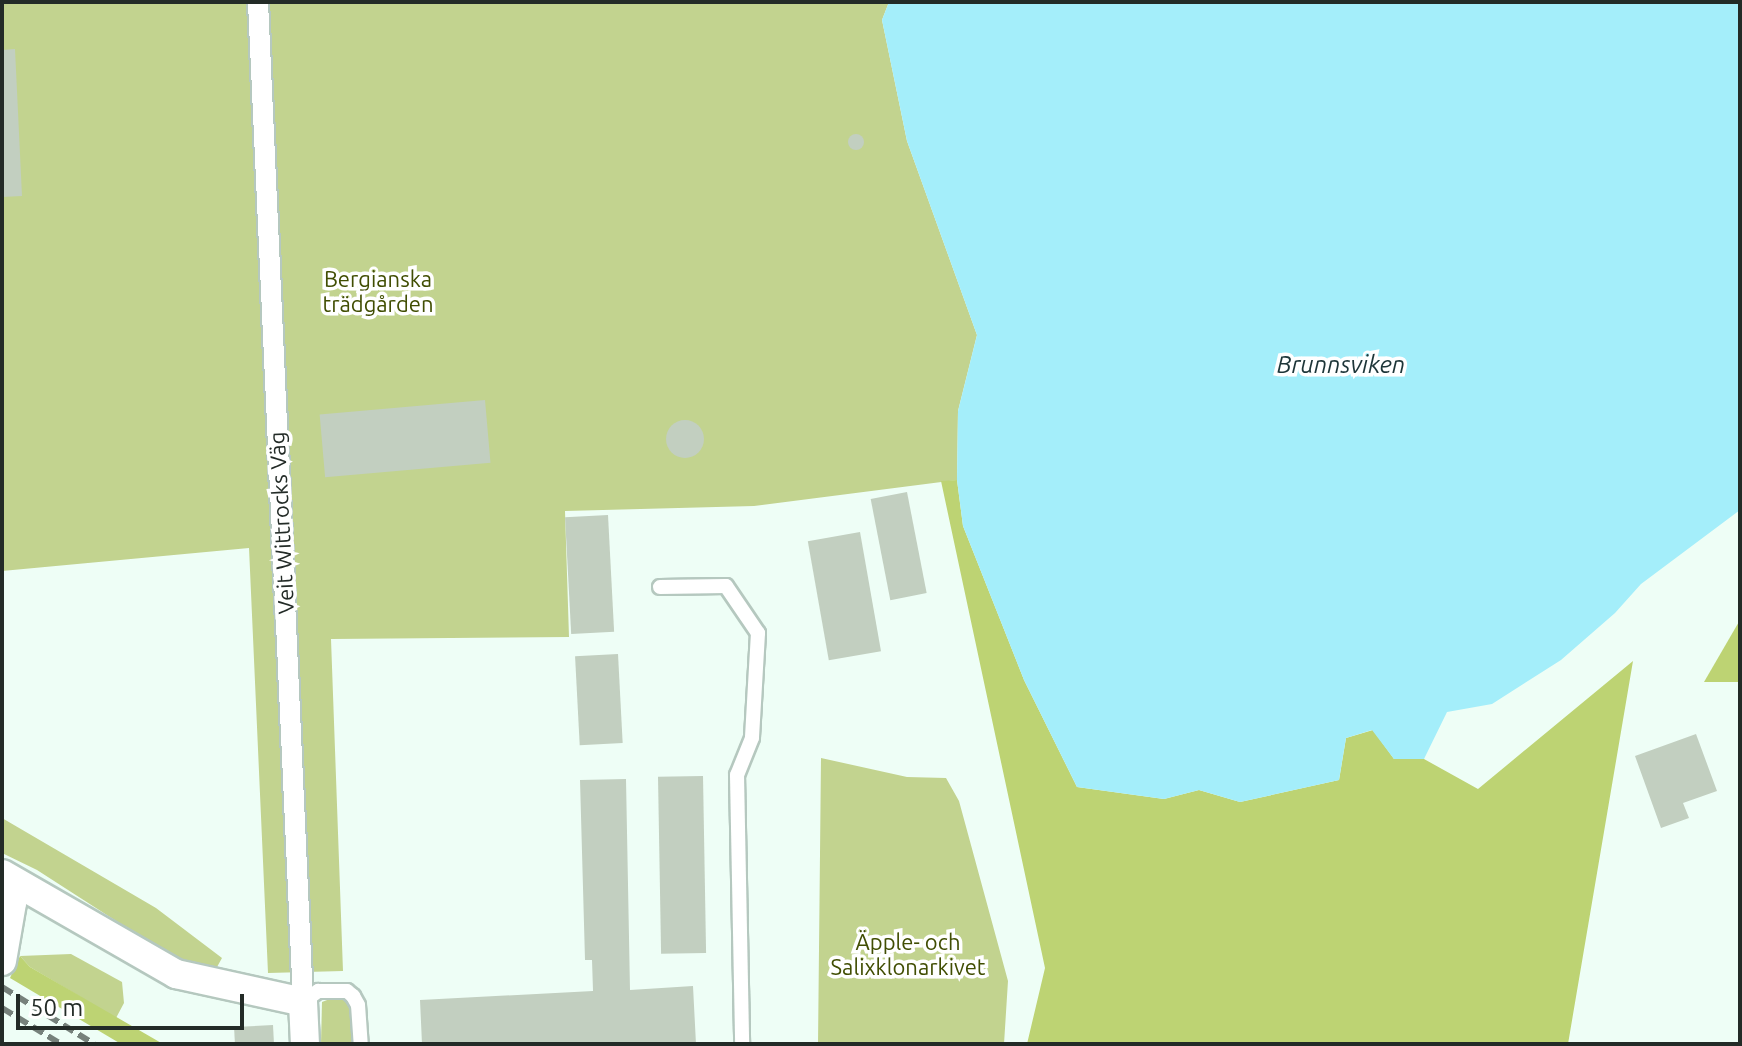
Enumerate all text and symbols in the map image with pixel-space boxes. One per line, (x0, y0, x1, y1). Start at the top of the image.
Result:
park label: Bergianska trädgården (323, 265, 433, 316)
water label: Brunnsviken (1277, 351, 1405, 379)
street label: Veit Wittrocks Väg (263, 431, 299, 615)
park label: Äpple- och Salixklonarkivet (831, 928, 985, 980)
scale bar (20, 978, 248, 1028)
text: 50 m (30, 994, 83, 1021)

